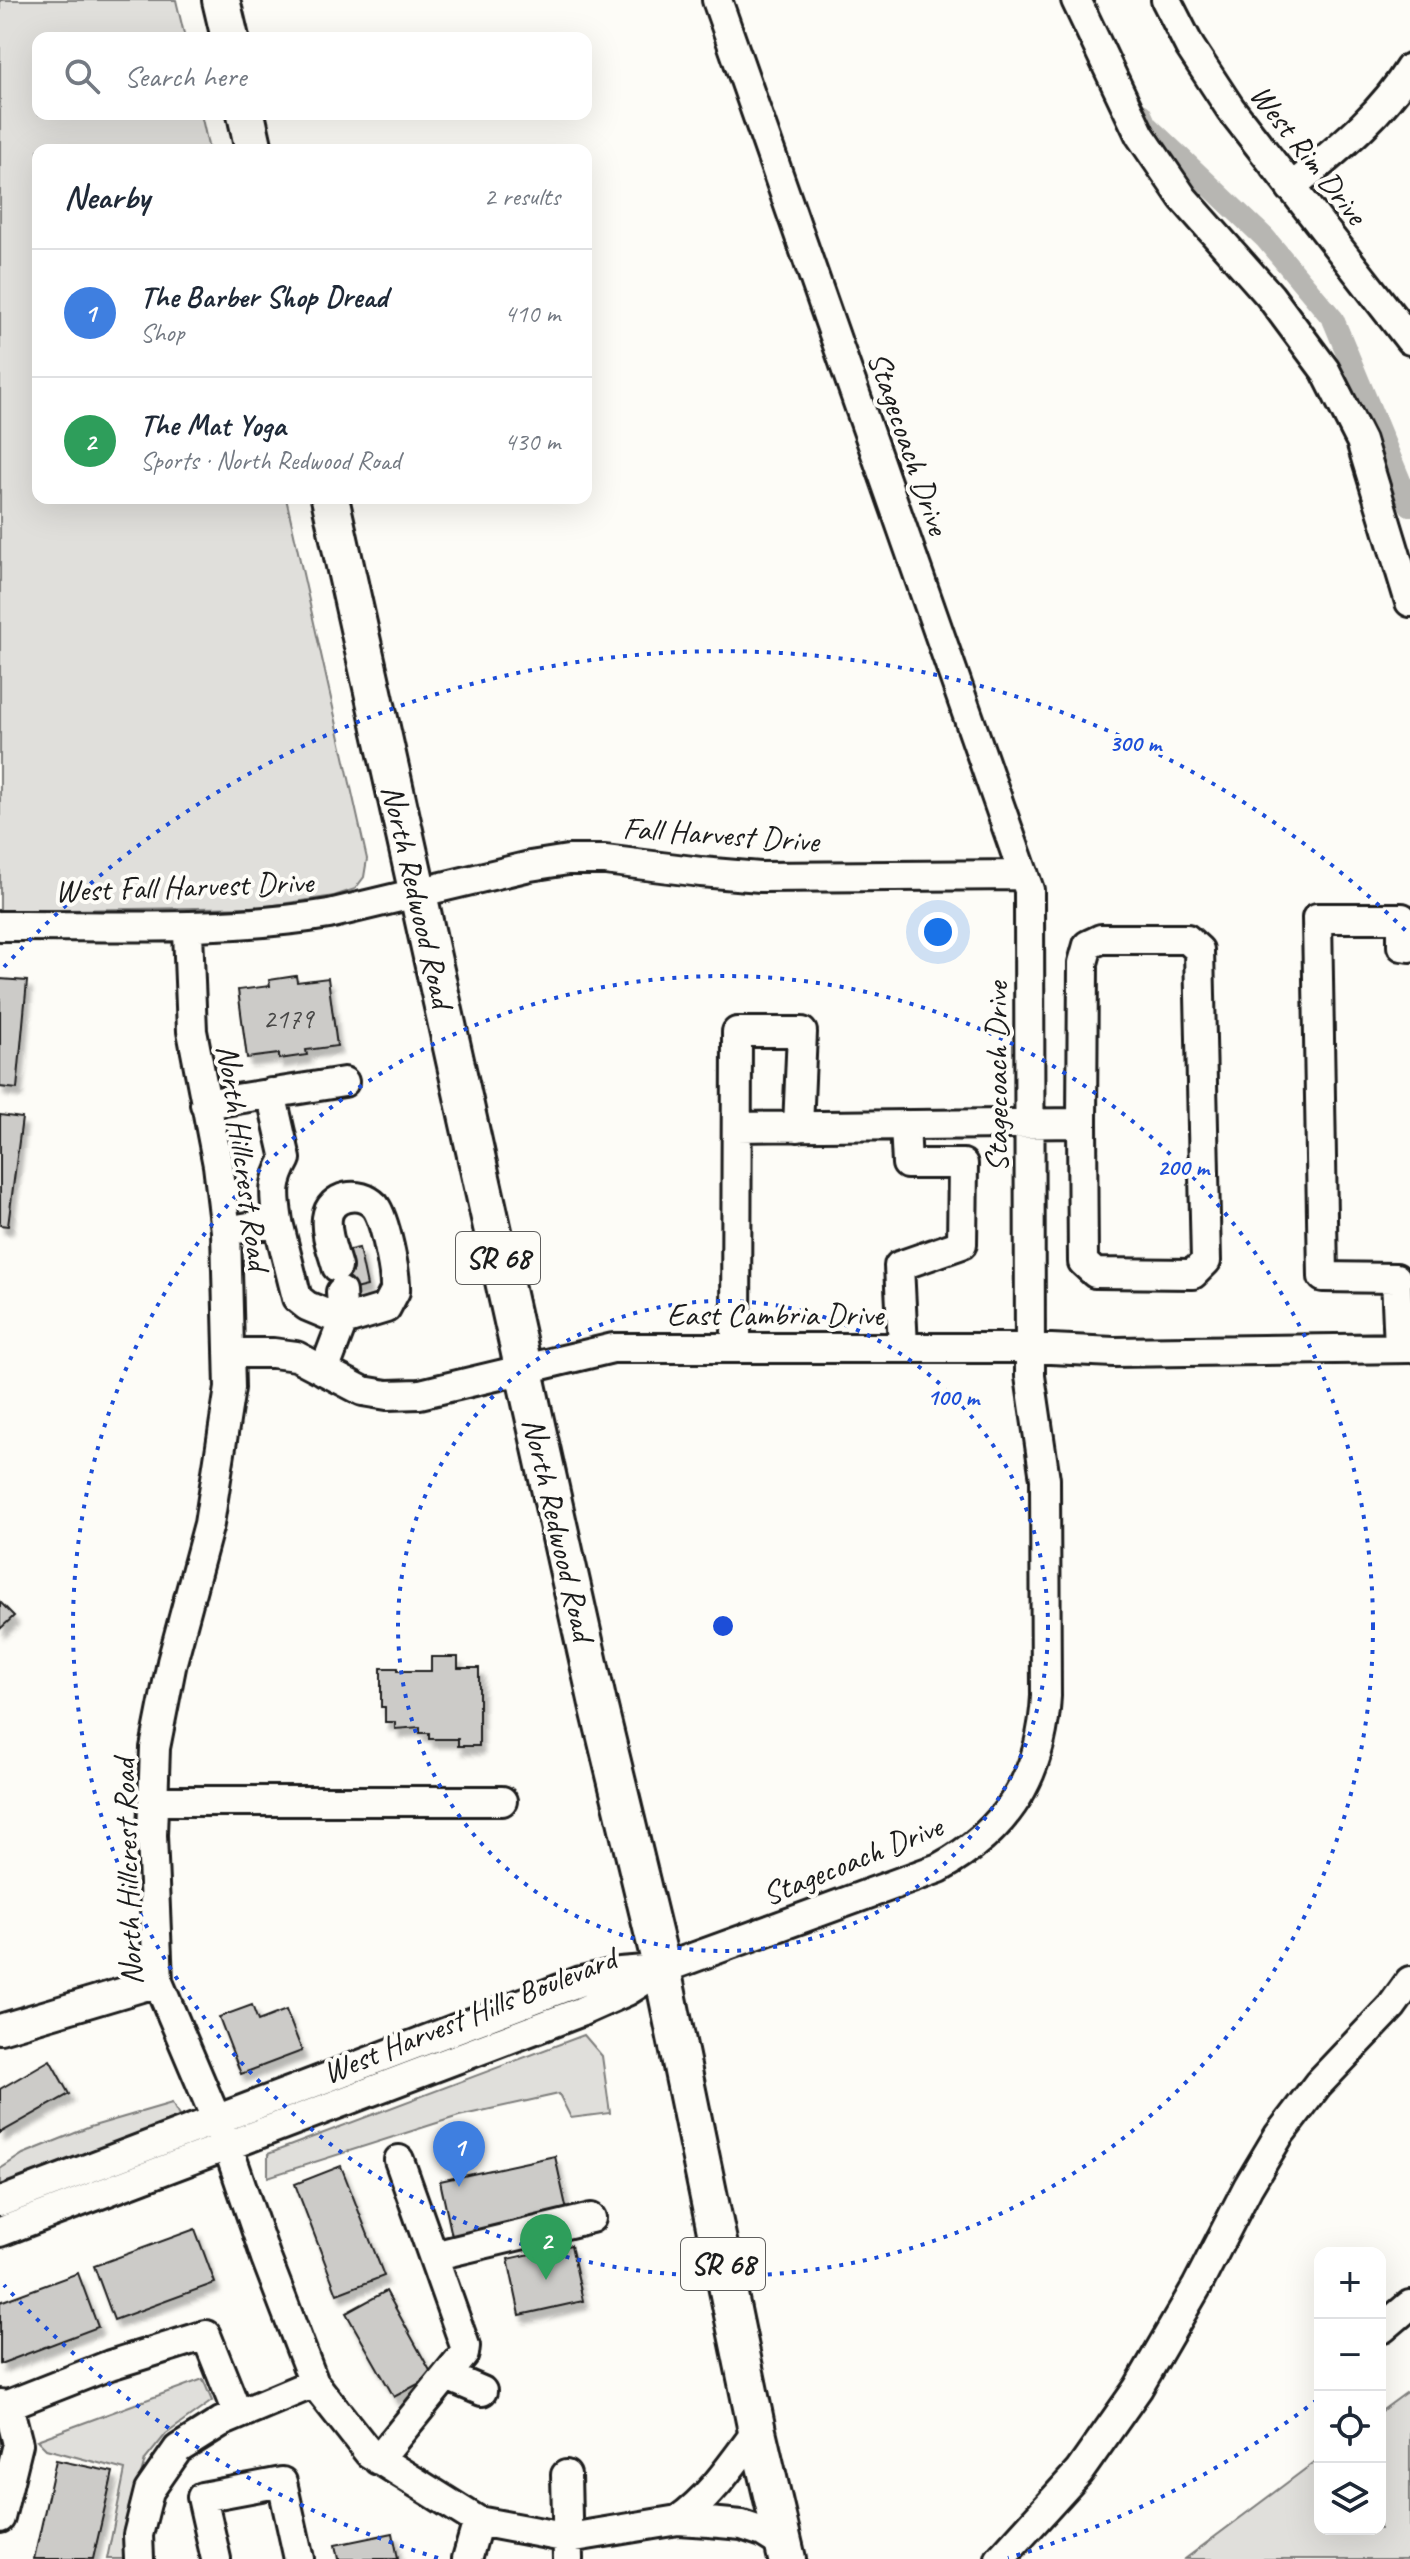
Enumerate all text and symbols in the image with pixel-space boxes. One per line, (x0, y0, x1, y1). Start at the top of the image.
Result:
search box (32, 32, 592, 120)
icon: search (60, 54, 104, 98)
text: Search here (124, 57, 246, 95)
street label: West Rim Drive (1241, 76, 1378, 235)
text: Nearby (64, 175, 150, 218)
text: 2 results (484, 180, 560, 213)
text: The Barber Shop Dread (140, 278, 387, 316)
text: 1 (84, 297, 96, 330)
text: 410 m (504, 297, 560, 330)
text: Shop (140, 316, 184, 349)
street label: Stagecoach Drive (858, 346, 960, 542)
text: The Mat Yoga (140, 406, 286, 444)
text: 2 (84, 425, 96, 458)
text: 430 m (504, 425, 560, 458)
text: Sports · North Redwood Road (140, 444, 400, 477)
text: 300 m (1109, 728, 1163, 758)
street label: North Redwood Road (372, 781, 464, 1016)
street label: Fall Harvest Drive (622, 807, 823, 862)
street label: West Fall Harvest Drive (54, 861, 316, 911)
your location (918, 912, 958, 952)
street label: Stagecoach Drive (976, 979, 1017, 1172)
house number: 2179 (263, 1001, 316, 1036)
street label: North Hillcrest Road (207, 1042, 280, 1276)
text: 200 m (1157, 1152, 1211, 1182)
road number: SR 68 (456, 1232, 540, 1284)
street label: East Cambria Drive (667, 1294, 886, 1335)
text: 100 m (927, 1382, 981, 1412)
street label: North Redwood Road (513, 1414, 605, 1649)
centre of rings (709, 1612, 737, 1640)
street label: North Hillcrest Road (103, 1754, 152, 1986)
street label: Stagecoach Drive (756, 1805, 951, 1915)
street label: West Harvest Hills Boulevard (317, 1936, 626, 2093)
pin: 1 (433, 2121, 485, 2187)
pin: 2 (520, 2214, 572, 2280)
road number: SR 68 (681, 2238, 765, 2290)
map controls (1314, 2247, 1386, 2535)
button: + (1314, 2247, 1386, 2319)
button: − (1314, 2319, 1386, 2391)
button: locate (1314, 2391, 1386, 2463)
button: layers (1314, 2463, 1386, 2535)

